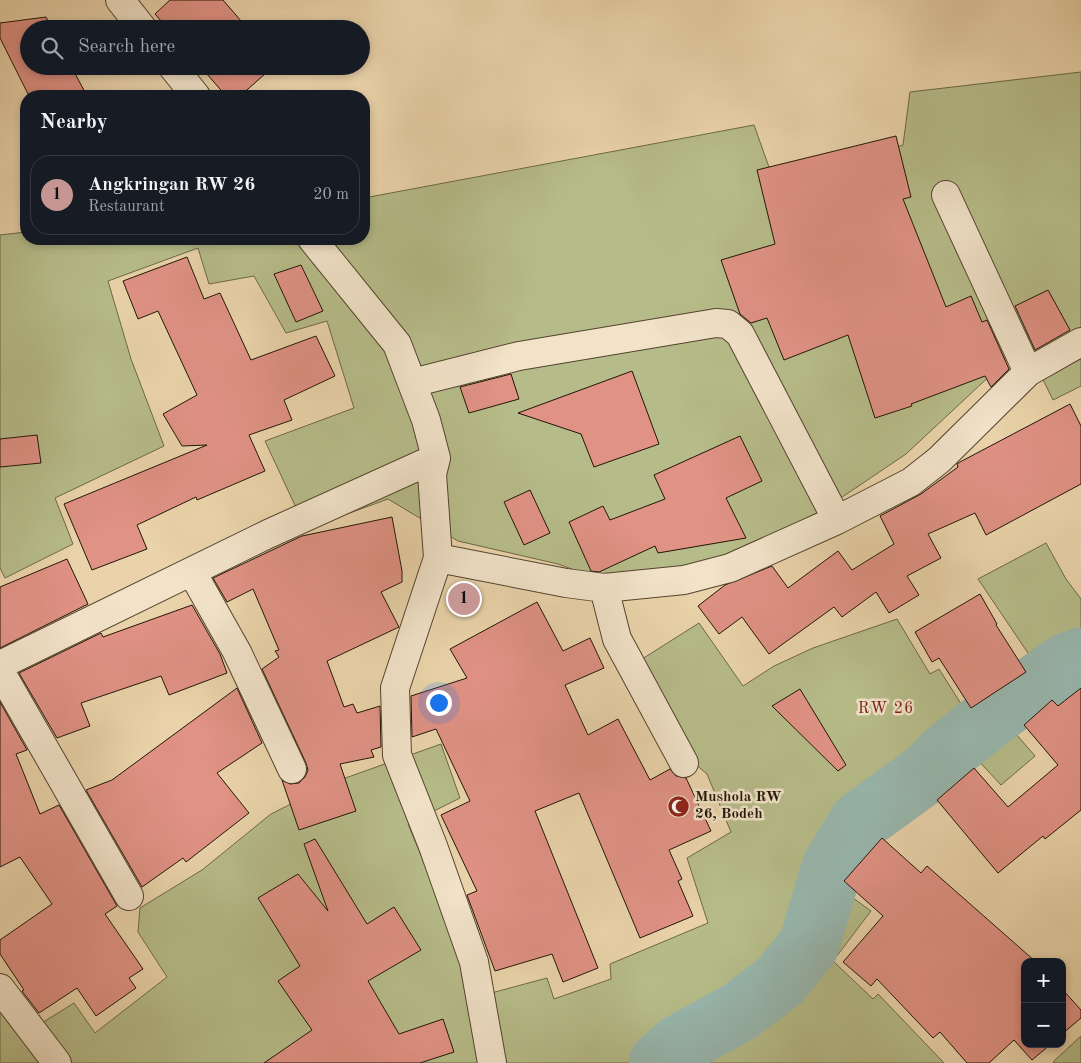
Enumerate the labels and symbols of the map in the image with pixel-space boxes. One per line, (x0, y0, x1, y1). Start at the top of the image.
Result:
pin: 1 (448, 580, 480, 618)
your location (426, 690, 452, 716)
district label: RW 26 (858, 701, 914, 717)
place label: Mushola RW 26, Bodeh (695, 790, 782, 822)
mosque icon: Mushola RW 26, Bodeh (667, 794, 691, 818)

